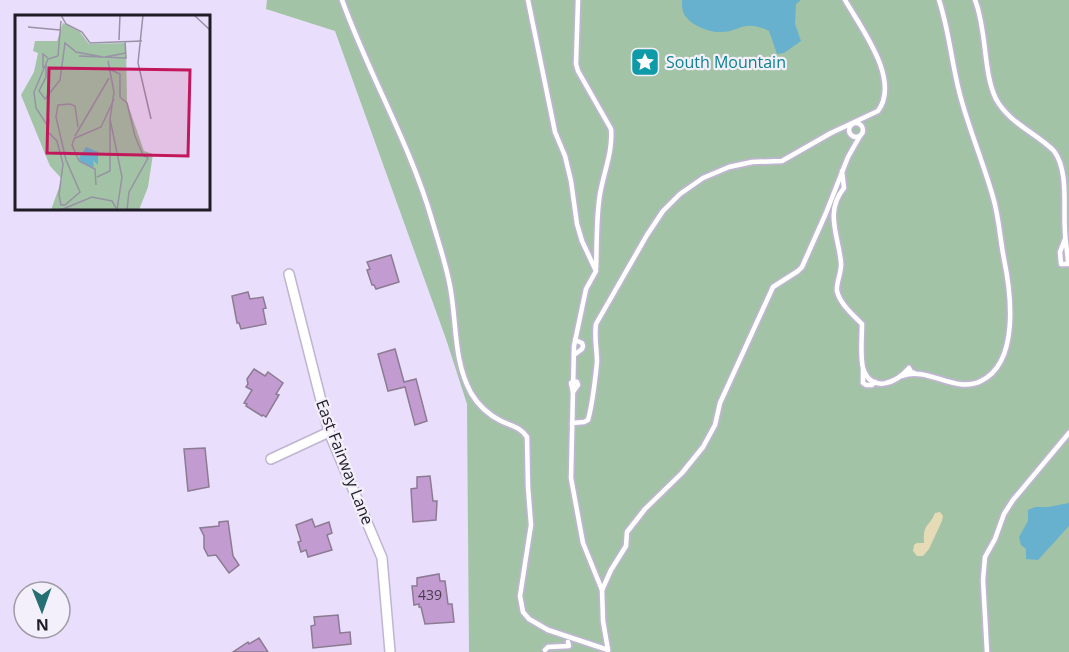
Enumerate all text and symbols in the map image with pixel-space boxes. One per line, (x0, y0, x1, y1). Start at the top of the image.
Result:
inset map (15, 15, 210, 210)
place icon: South Mountain (629, 46, 661, 78)
place label: South Mountain (666, 51, 786, 73)
street label: East Fairway Lane (311, 396, 379, 528)
north arrow (12, 580, 72, 640)
house number: 439 (418, 585, 442, 604)
text: N (36, 614, 49, 636)

